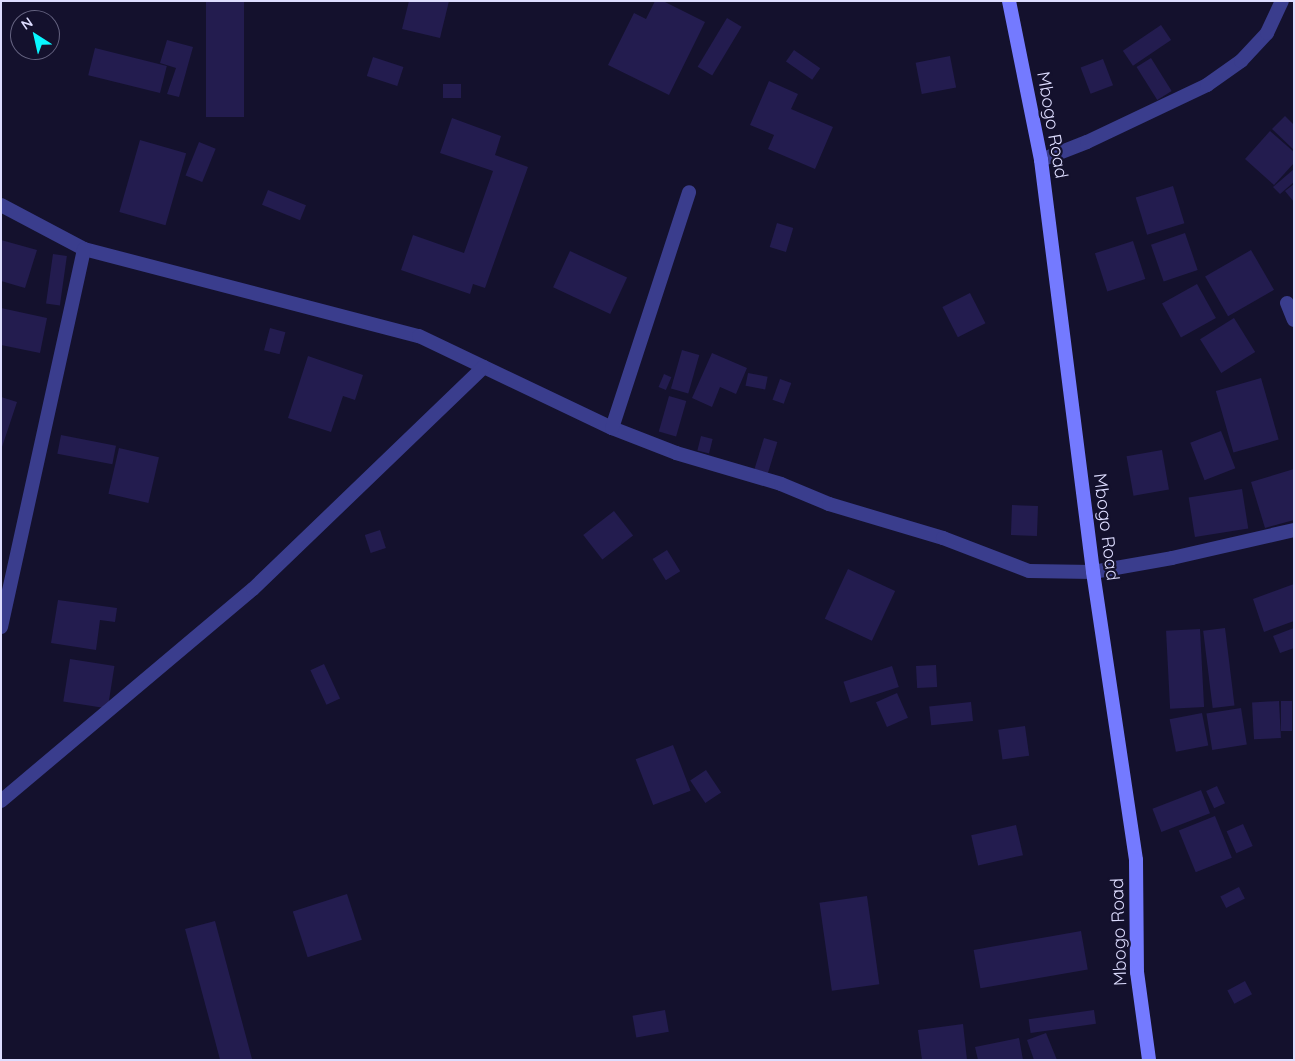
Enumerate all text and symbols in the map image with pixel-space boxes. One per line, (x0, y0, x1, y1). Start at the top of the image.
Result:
north arrow (10, 10, 60, 60)
text: N (18, 13, 36, 34)
street label: Mbogo Road (1032, 70, 1072, 180)
street label: Mbogo Road (1089, 472, 1123, 582)
street label: Mbogo Road (1106, 878, 1132, 986)

